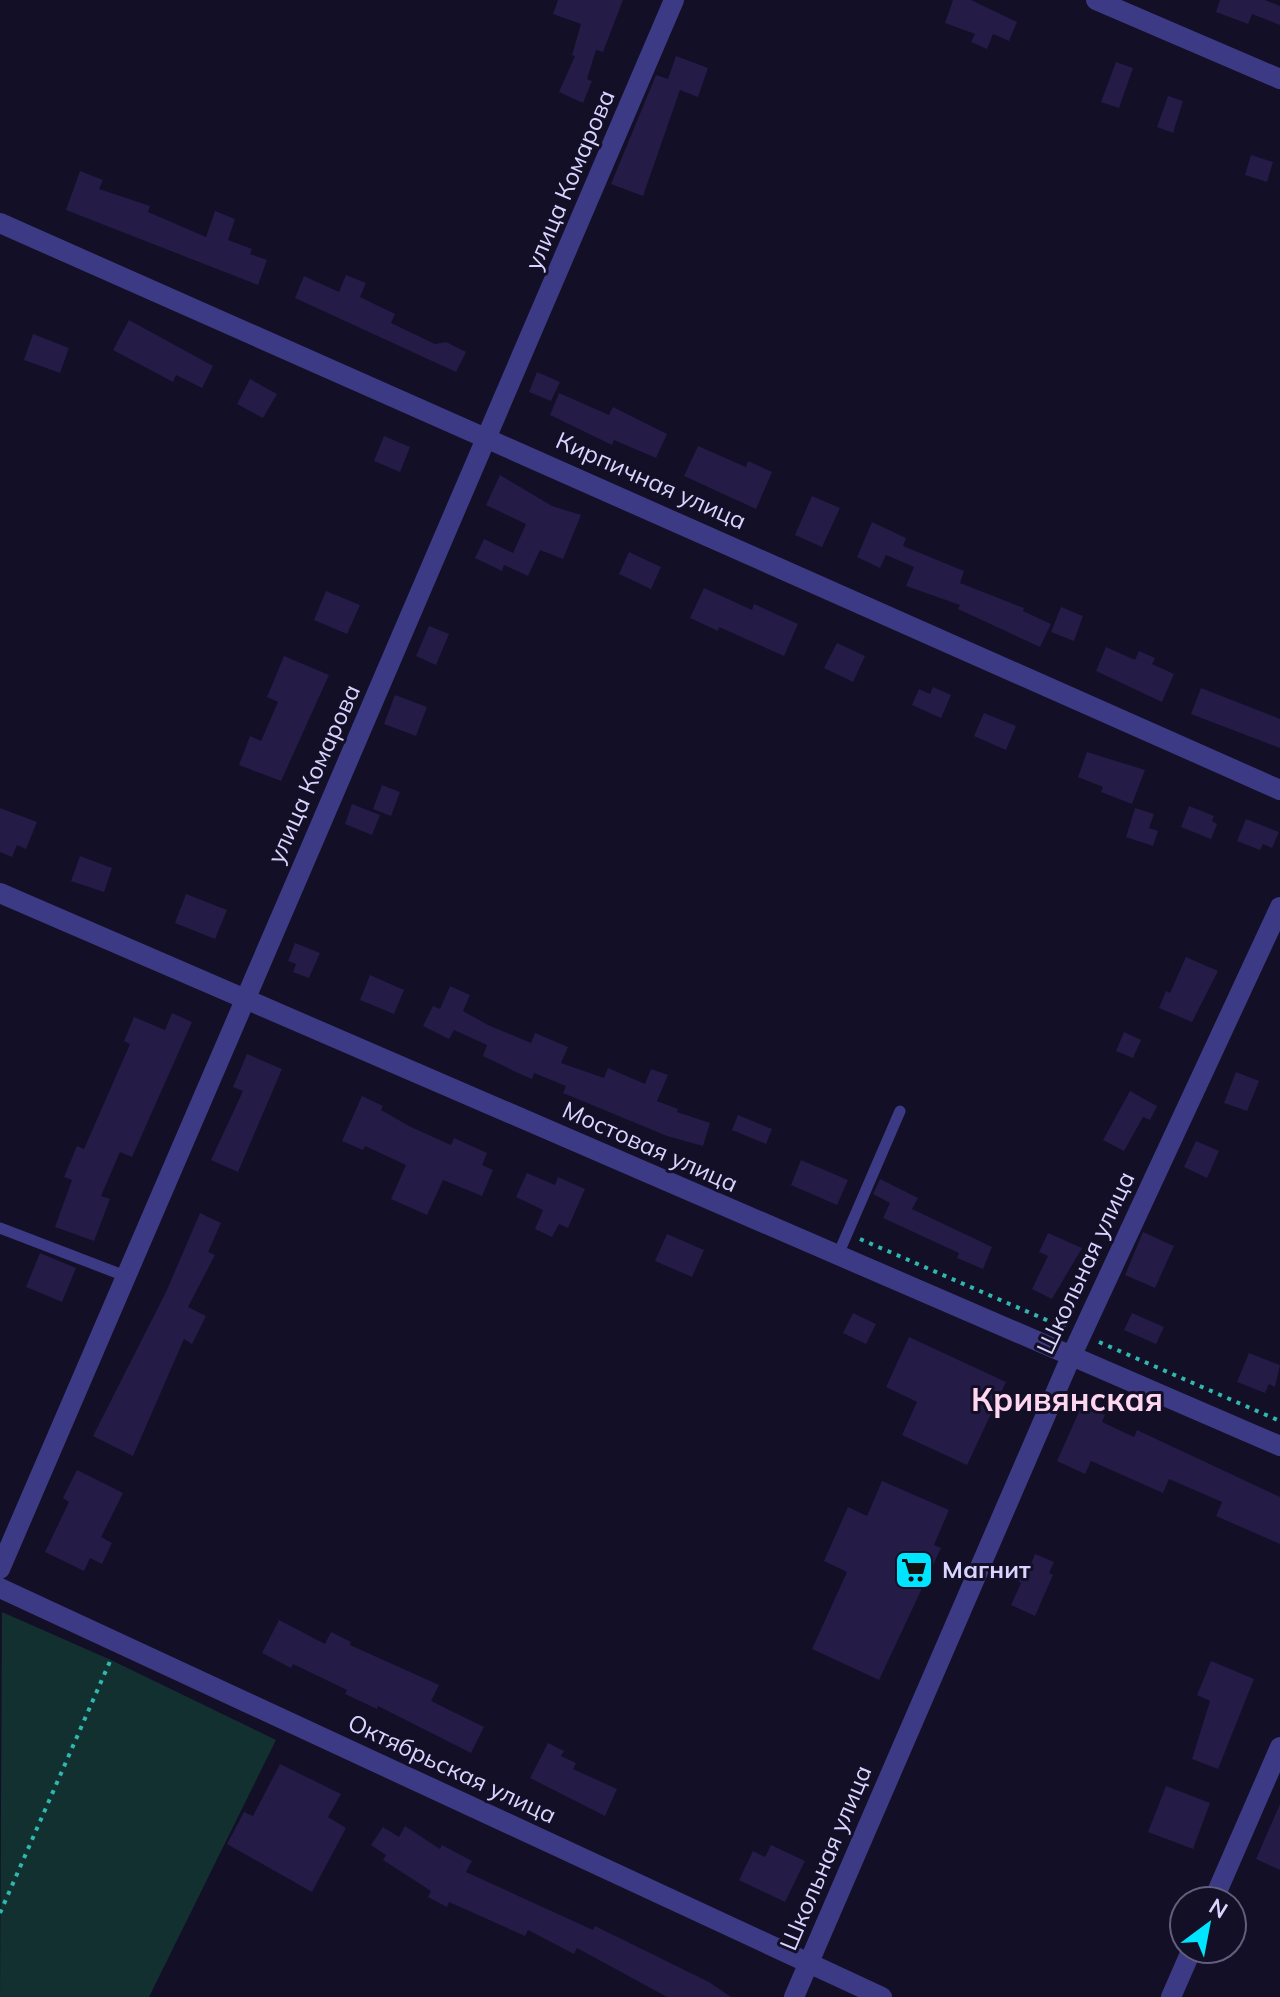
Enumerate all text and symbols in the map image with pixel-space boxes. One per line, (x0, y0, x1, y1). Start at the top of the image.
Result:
street label: улица Комарова (518, 85, 621, 274)
street label: Кирпичная улица (552, 425, 751, 536)
street label: улица Комарова (260, 679, 366, 868)
street label: Мостовая улица (558, 1094, 743, 1198)
street label: Школьная улица (1030, 1166, 1141, 1359)
district label: Кривянская (971, 1379, 1163, 1419)
supermarket icon: Магнит (893, 1549, 935, 1591)
place label: Магнит (942, 1554, 1031, 1584)
street label: Октябрьская улица (344, 1707, 561, 1830)
street label: Школьная улица (773, 1761, 878, 1955)
north arrow (1168, 1885, 1248, 1965)
text: N (1204, 1892, 1233, 1924)

